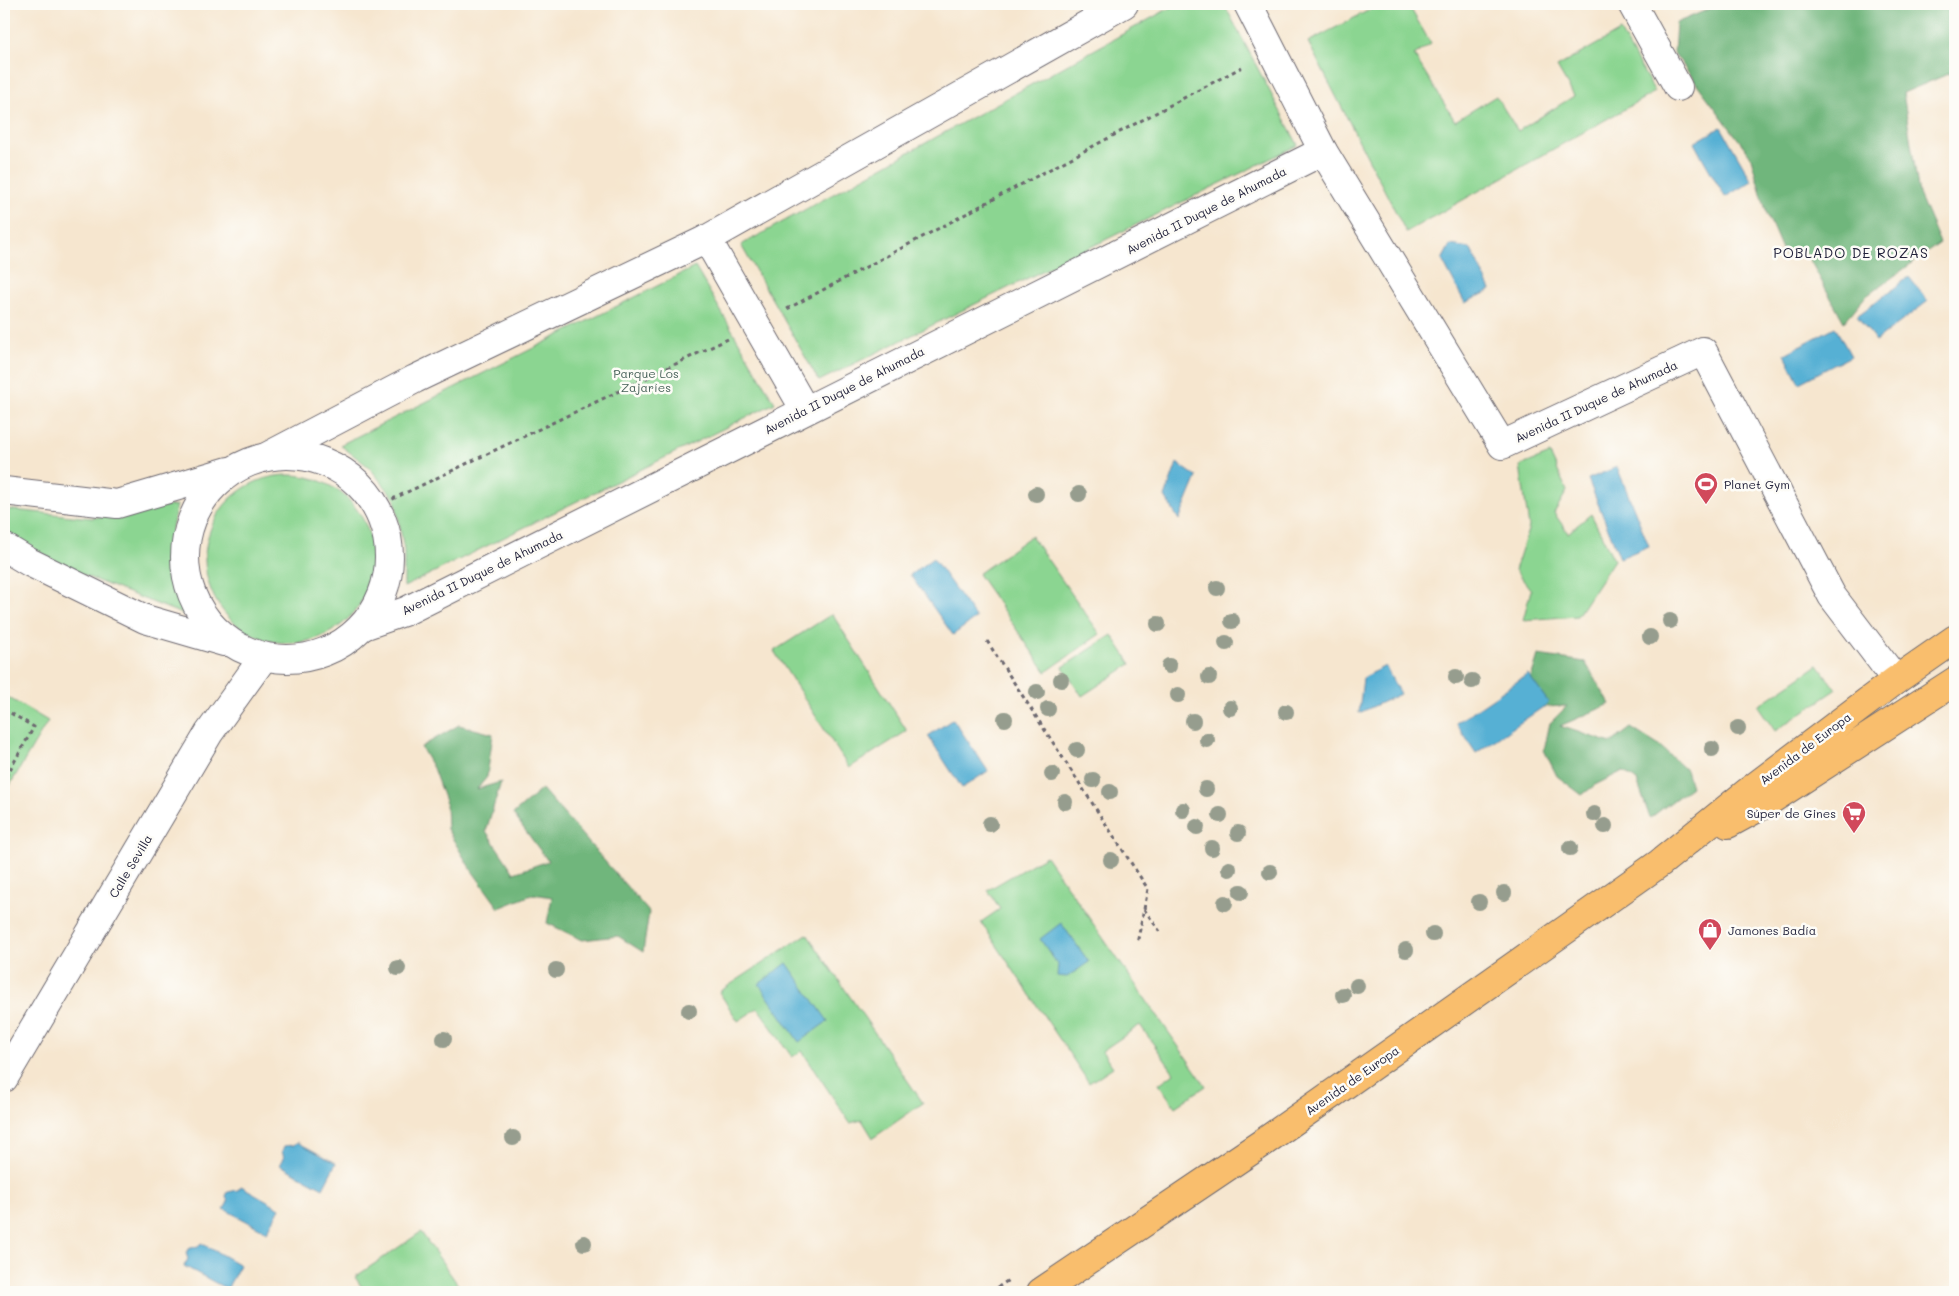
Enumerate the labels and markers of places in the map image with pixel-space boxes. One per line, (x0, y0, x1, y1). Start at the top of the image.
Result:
sports icon: Planet Gym (1693, 471, 1719, 505)
place label: Planet Gym (1724, 476, 1790, 492)
supermarket icon: Súper de Gines (1841, 800, 1867, 834)
place label: Súper de Gines (1747, 805, 1836, 821)
shop icon: Jamones Badía (1697, 917, 1723, 951)
place label: Jamones Badía (1728, 922, 1816, 938)

